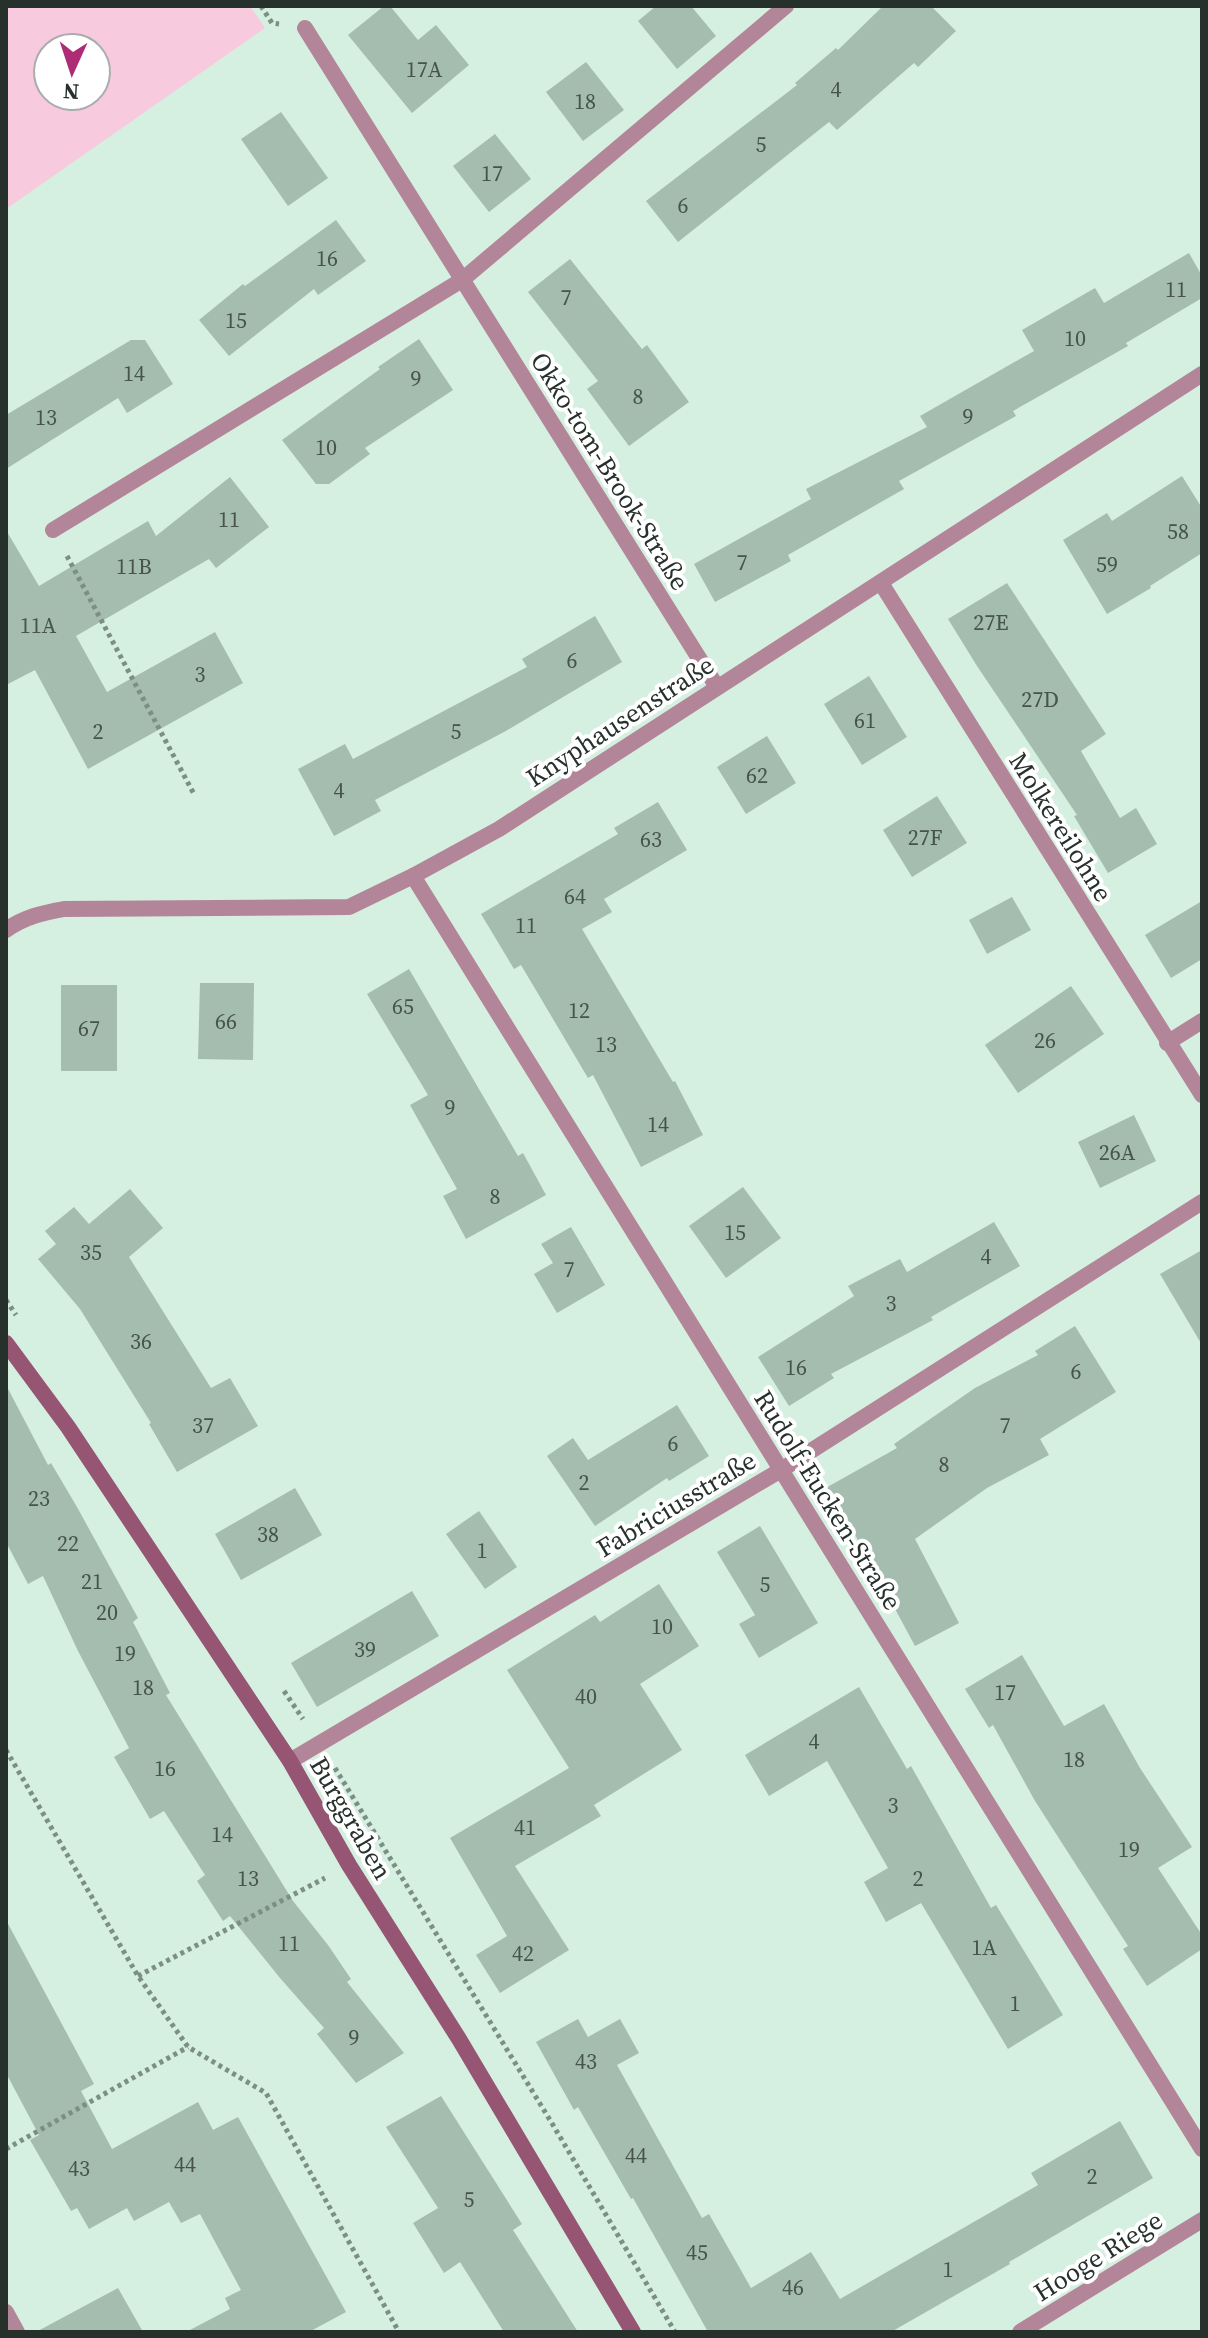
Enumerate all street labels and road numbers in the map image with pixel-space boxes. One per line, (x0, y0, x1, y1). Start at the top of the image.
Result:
street label: Okko-tom-Brook-Straße (522, 345, 698, 597)
street label: Knyphausenstraße (519, 647, 721, 795)
street label: Molkereilohne (1001, 745, 1121, 909)
street label: Rudolf-Eucken-Straße (746, 1383, 910, 1617)
street label: Fabriciusstraße (590, 1442, 762, 1566)
street label: Burggraben (301, 1750, 401, 1886)
street label: Hooge Riege (1027, 2202, 1169, 2310)

